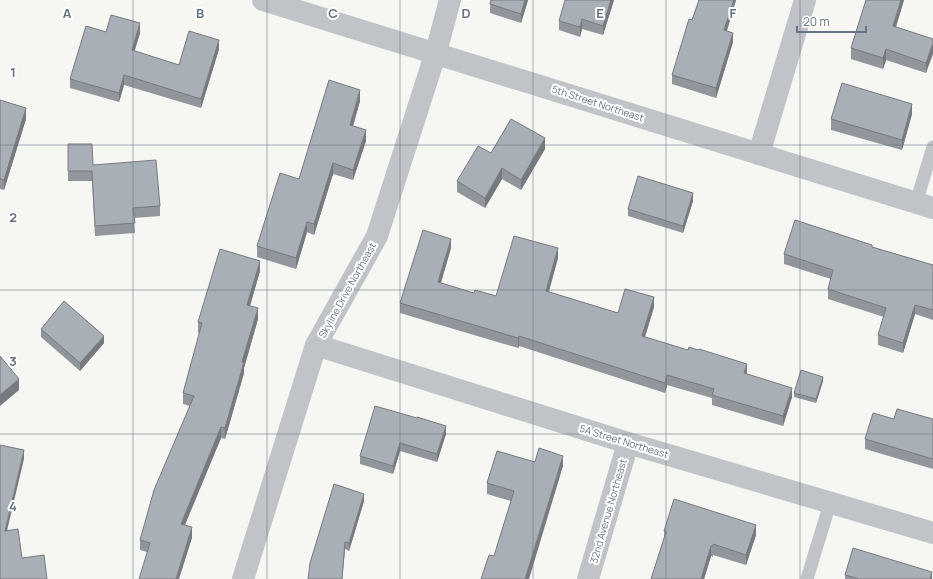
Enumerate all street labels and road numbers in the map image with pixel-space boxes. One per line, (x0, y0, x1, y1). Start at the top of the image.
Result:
street label: 5th Street Northeast (550, 82, 646, 124)
street label: Skyline Drive Northeast (315, 240, 379, 340)
street label: 5A Street Northeast (578, 421, 670, 461)
street label: 32nd Avenue Northeast (586, 457, 630, 565)

